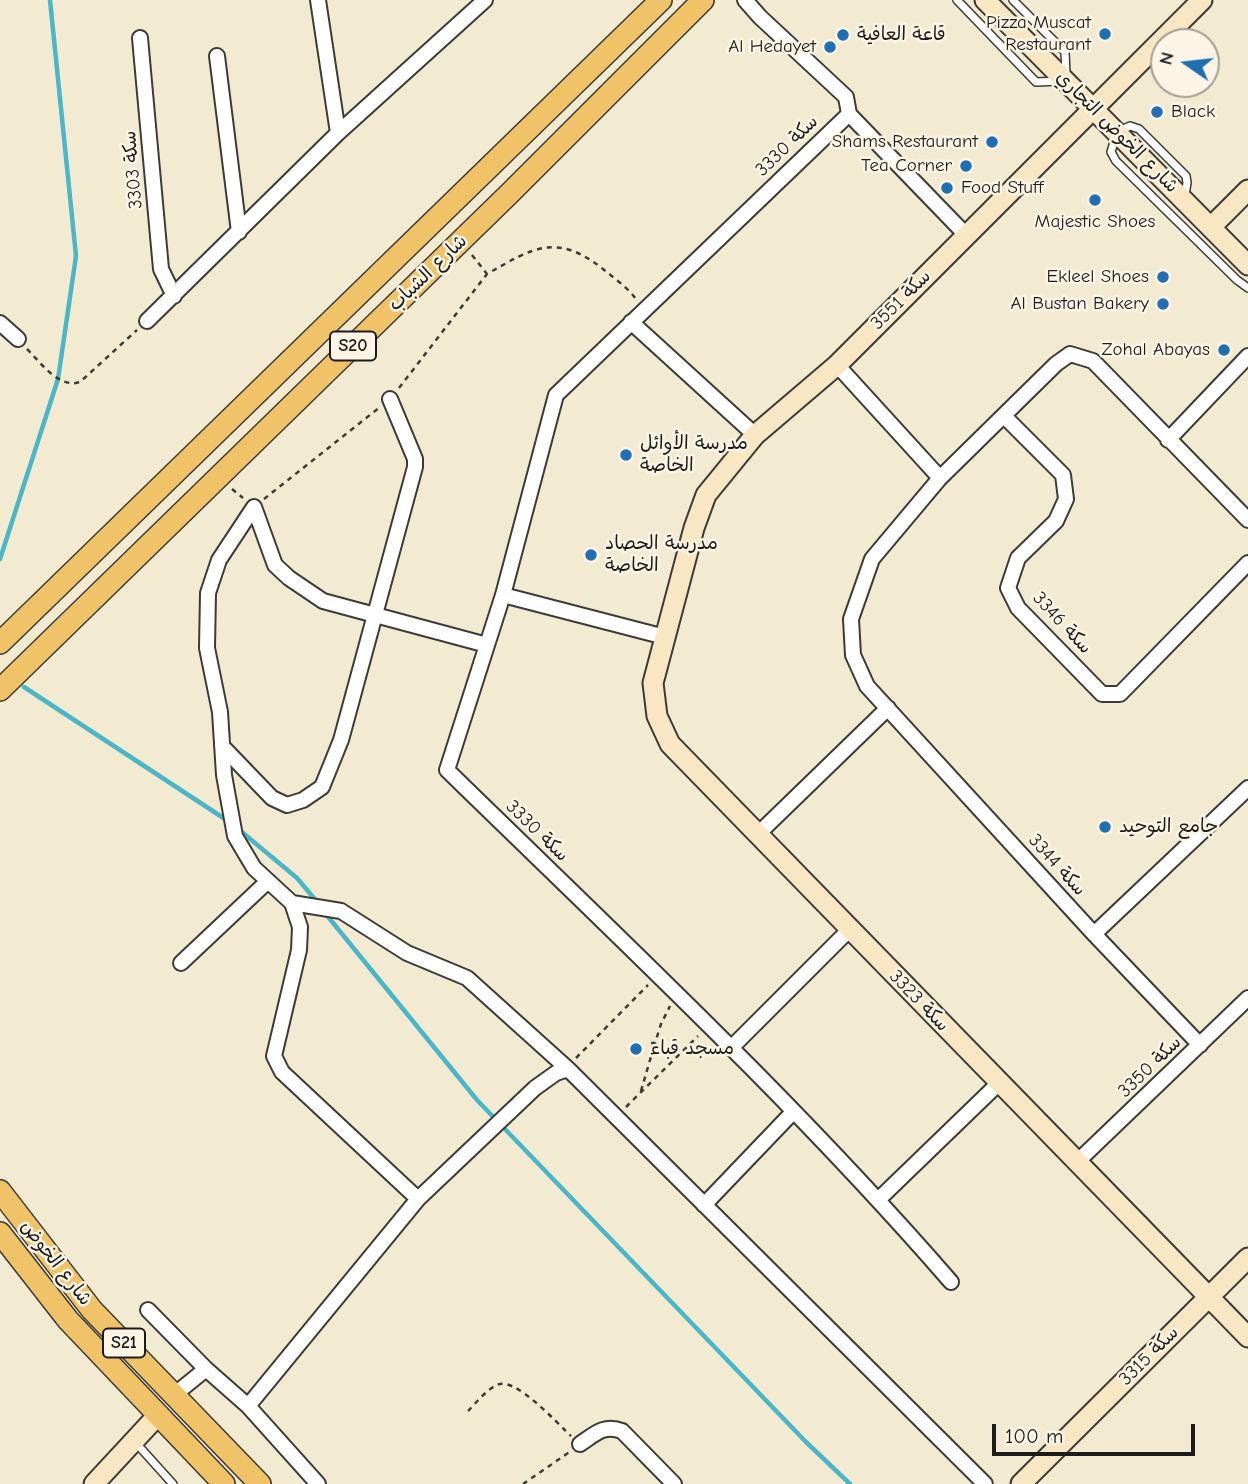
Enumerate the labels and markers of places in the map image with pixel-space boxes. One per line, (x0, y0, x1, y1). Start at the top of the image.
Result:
place label: Pizza Muscat Restaurant (986, 12, 1091, 56)
place label: قاعة العافية (857, 24, 946, 46)
marker: Pizza Muscat Restaurant (1097, 26, 1113, 42)
marker: قاعة العافية (835, 27, 851, 43)
place label: Al Hedayet (728, 36, 816, 58)
marker: Al Hedayet (822, 39, 838, 55)
place label: Black (1171, 101, 1215, 123)
marker: Black (1149, 104, 1165, 120)
place label: Shams Restaurant (832, 131, 978, 153)
marker: Shams Restaurant (984, 134, 1000, 150)
place label: Tea Corner (861, 155, 952, 177)
marker: Tea Corner (958, 158, 974, 174)
place label: Food Stuff (961, 177, 1044, 199)
marker: Food Stuff (939, 180, 955, 196)
marker: Majestic Shoes (1087, 192, 1103, 208)
place label: Majestic Shoes (1034, 211, 1156, 233)
place label: Ekleel Shoes (1046, 266, 1149, 288)
marker: Ekleel Shoes (1155, 269, 1171, 285)
place label: Al Bustan Bakery (1011, 293, 1149, 315)
marker: Al Bustan Bakery (1155, 296, 1171, 312)
place label: Zohal Abayas (1101, 339, 1210, 361)
marker: Zohal Abayas (1216, 342, 1232, 358)
place label: مدرسة الأوائل الخاصة (640, 433, 748, 477)
marker: مدرسة الأوائل الخاصة (618, 447, 634, 463)
place label: مدرسة الحصاد الخاصة (605, 533, 718, 577)
marker: مدرسة الحصاد الخاصة (583, 547, 599, 563)
place label: جامع التوحيد (1119, 816, 1218, 838)
marker: جامع التوحيد (1097, 819, 1113, 835)
place label: مسجد قباء (650, 1038, 734, 1060)
marker: مسجد قباء (628, 1041, 644, 1057)

